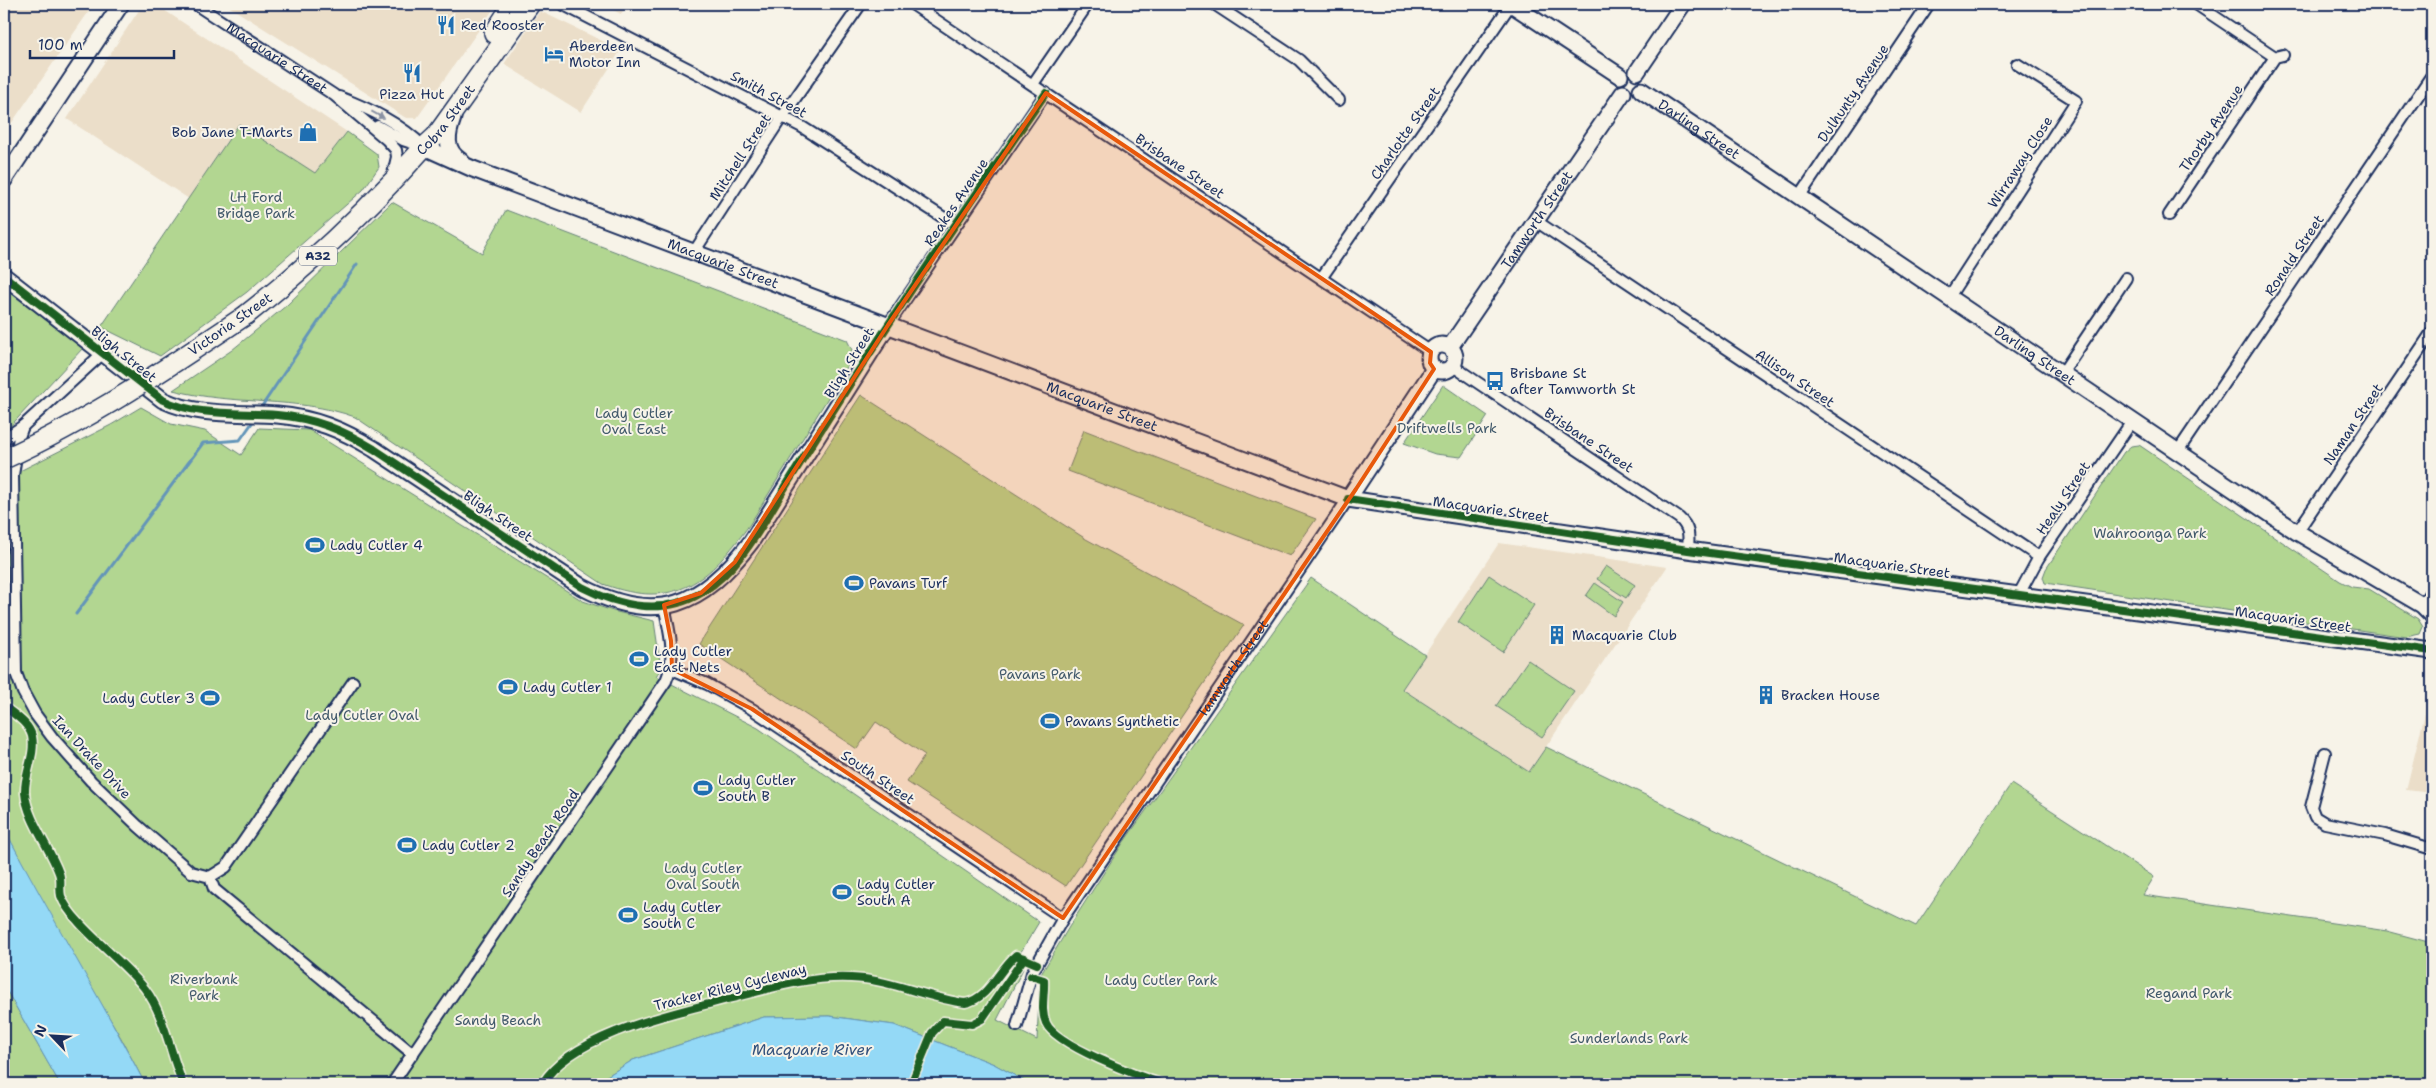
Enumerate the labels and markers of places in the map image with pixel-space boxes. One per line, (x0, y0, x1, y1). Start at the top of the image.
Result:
restaurant icon: Red Rooster (435, 14, 457, 36)
place label: Red Rooster (461, 16, 545, 34)
place label: Aberdeen Motor Inn (569, 37, 641, 71)
hotel icon: Aberdeen Motor Inn (543, 43, 565, 65)
restaurant icon: Pizza Hut (401, 62, 423, 84)
place label: Pizza Hut (379, 85, 445, 103)
shop icon: Bob Jane T-Marts (297, 121, 319, 143)
place label: Bob Jane T-Marts (172, 123, 293, 141)
place label: Brisbane St after Tamworth St (1510, 364, 1636, 398)
bus stop icon: Brisbane St after Tamworth St (1484, 370, 1506, 392)
sports icon: Lady Cutler 4 (304, 534, 326, 556)
place label: Lady Cutler 4 (330, 536, 423, 554)
sports icon: Pavans Turf (843, 572, 865, 594)
place label: Pavans Turf (869, 574, 948, 592)
building icon: Macquarie Club (1546, 624, 1568, 646)
place label: Macquarie Club (1572, 626, 1677, 644)
place label: Lady Cutler East Nets (654, 642, 733, 676)
sports icon: Lady Cutler East Nets (628, 648, 650, 670)
sports icon: Lady Cutler 1 (497, 676, 519, 698)
place label: Lady Cutler 1 (523, 678, 612, 696)
building icon: Bracken House (1755, 684, 1777, 706)
place label: Bracken House (1781, 686, 1880, 704)
sports icon: Lady Cutler 3 (199, 687, 221, 709)
place label: Lady Cutler 3 (102, 689, 195, 707)
sports icon: Pavans Synthetic (1039, 710, 1061, 732)
place label: Pavans Synthetic (1065, 712, 1179, 730)
place label: Lady Cutler South B (718, 771, 797, 805)
sports icon: Lady Cutler South B (692, 777, 714, 799)
sports icon: Lady Cutler 2 (396, 834, 418, 856)
place label: Lady Cutler 2 (422, 836, 515, 854)
place label: Lady Cutler South A (857, 875, 936, 909)
sports icon: Lady Cutler South A (831, 881, 853, 903)
place label: Lady Cutler South C (643, 898, 722, 932)
sports icon: Lady Cutler South C (617, 904, 639, 926)

